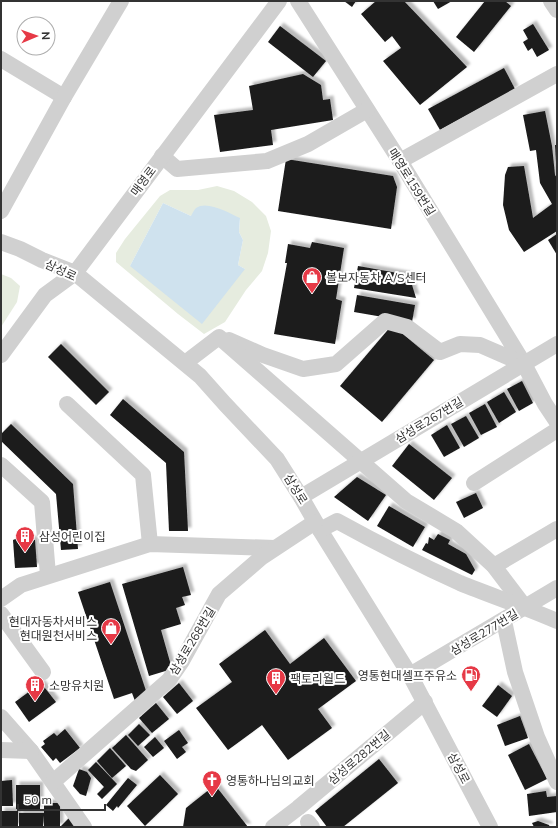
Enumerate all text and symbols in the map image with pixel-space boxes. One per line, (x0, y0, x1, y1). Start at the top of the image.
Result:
north arrow (16, 16, 56, 56)
text: N (39, 31, 53, 40)
street label: 매영로159번길 (385, 145, 439, 219)
street label: 매영로 (127, 163, 159, 199)
street label: 삼성로 (43, 256, 79, 284)
shop icon: 볼보자동차 A/S센터 (301, 266, 323, 294)
place label: 볼보자동차 A/S센터 (326, 270, 427, 285)
street label: 삼성로267번길 (392, 394, 466, 446)
street label: 삼성로 (281, 471, 311, 507)
building icon: 삼성어린이집 (14, 525, 36, 553)
place label: 삼성어린이집 (39, 529, 105, 544)
street label: 삼성로268번길 (166, 604, 218, 678)
street label: 삼성로277번길 (447, 606, 521, 658)
place label: 현대자동차서비스 현대원천서비스 (9, 614, 97, 643)
shop icon: 현대자동차서비스 현대원천서비스 (100, 617, 122, 645)
fuel station icon: 영통현대셀프주유소 (460, 664, 482, 692)
building icon: 팩토리월드 (265, 667, 287, 695)
place label: 영통현대셀프주유소 (358, 668, 457, 683)
place label: 팩토리월드 (290, 671, 345, 686)
building icon: 소망유치원 (24, 674, 46, 702)
place label: 소망유치원 (49, 678, 104, 693)
street label: 삼성로282번길 (325, 727, 393, 787)
street label: 삼성로 (445, 750, 473, 786)
church icon: 영통하나님의교회 (201, 769, 223, 797)
place label: 영통하나님의교회 (226, 773, 314, 788)
scale bar (18, 786, 105, 812)
text: 50 m (24, 792, 52, 807)

